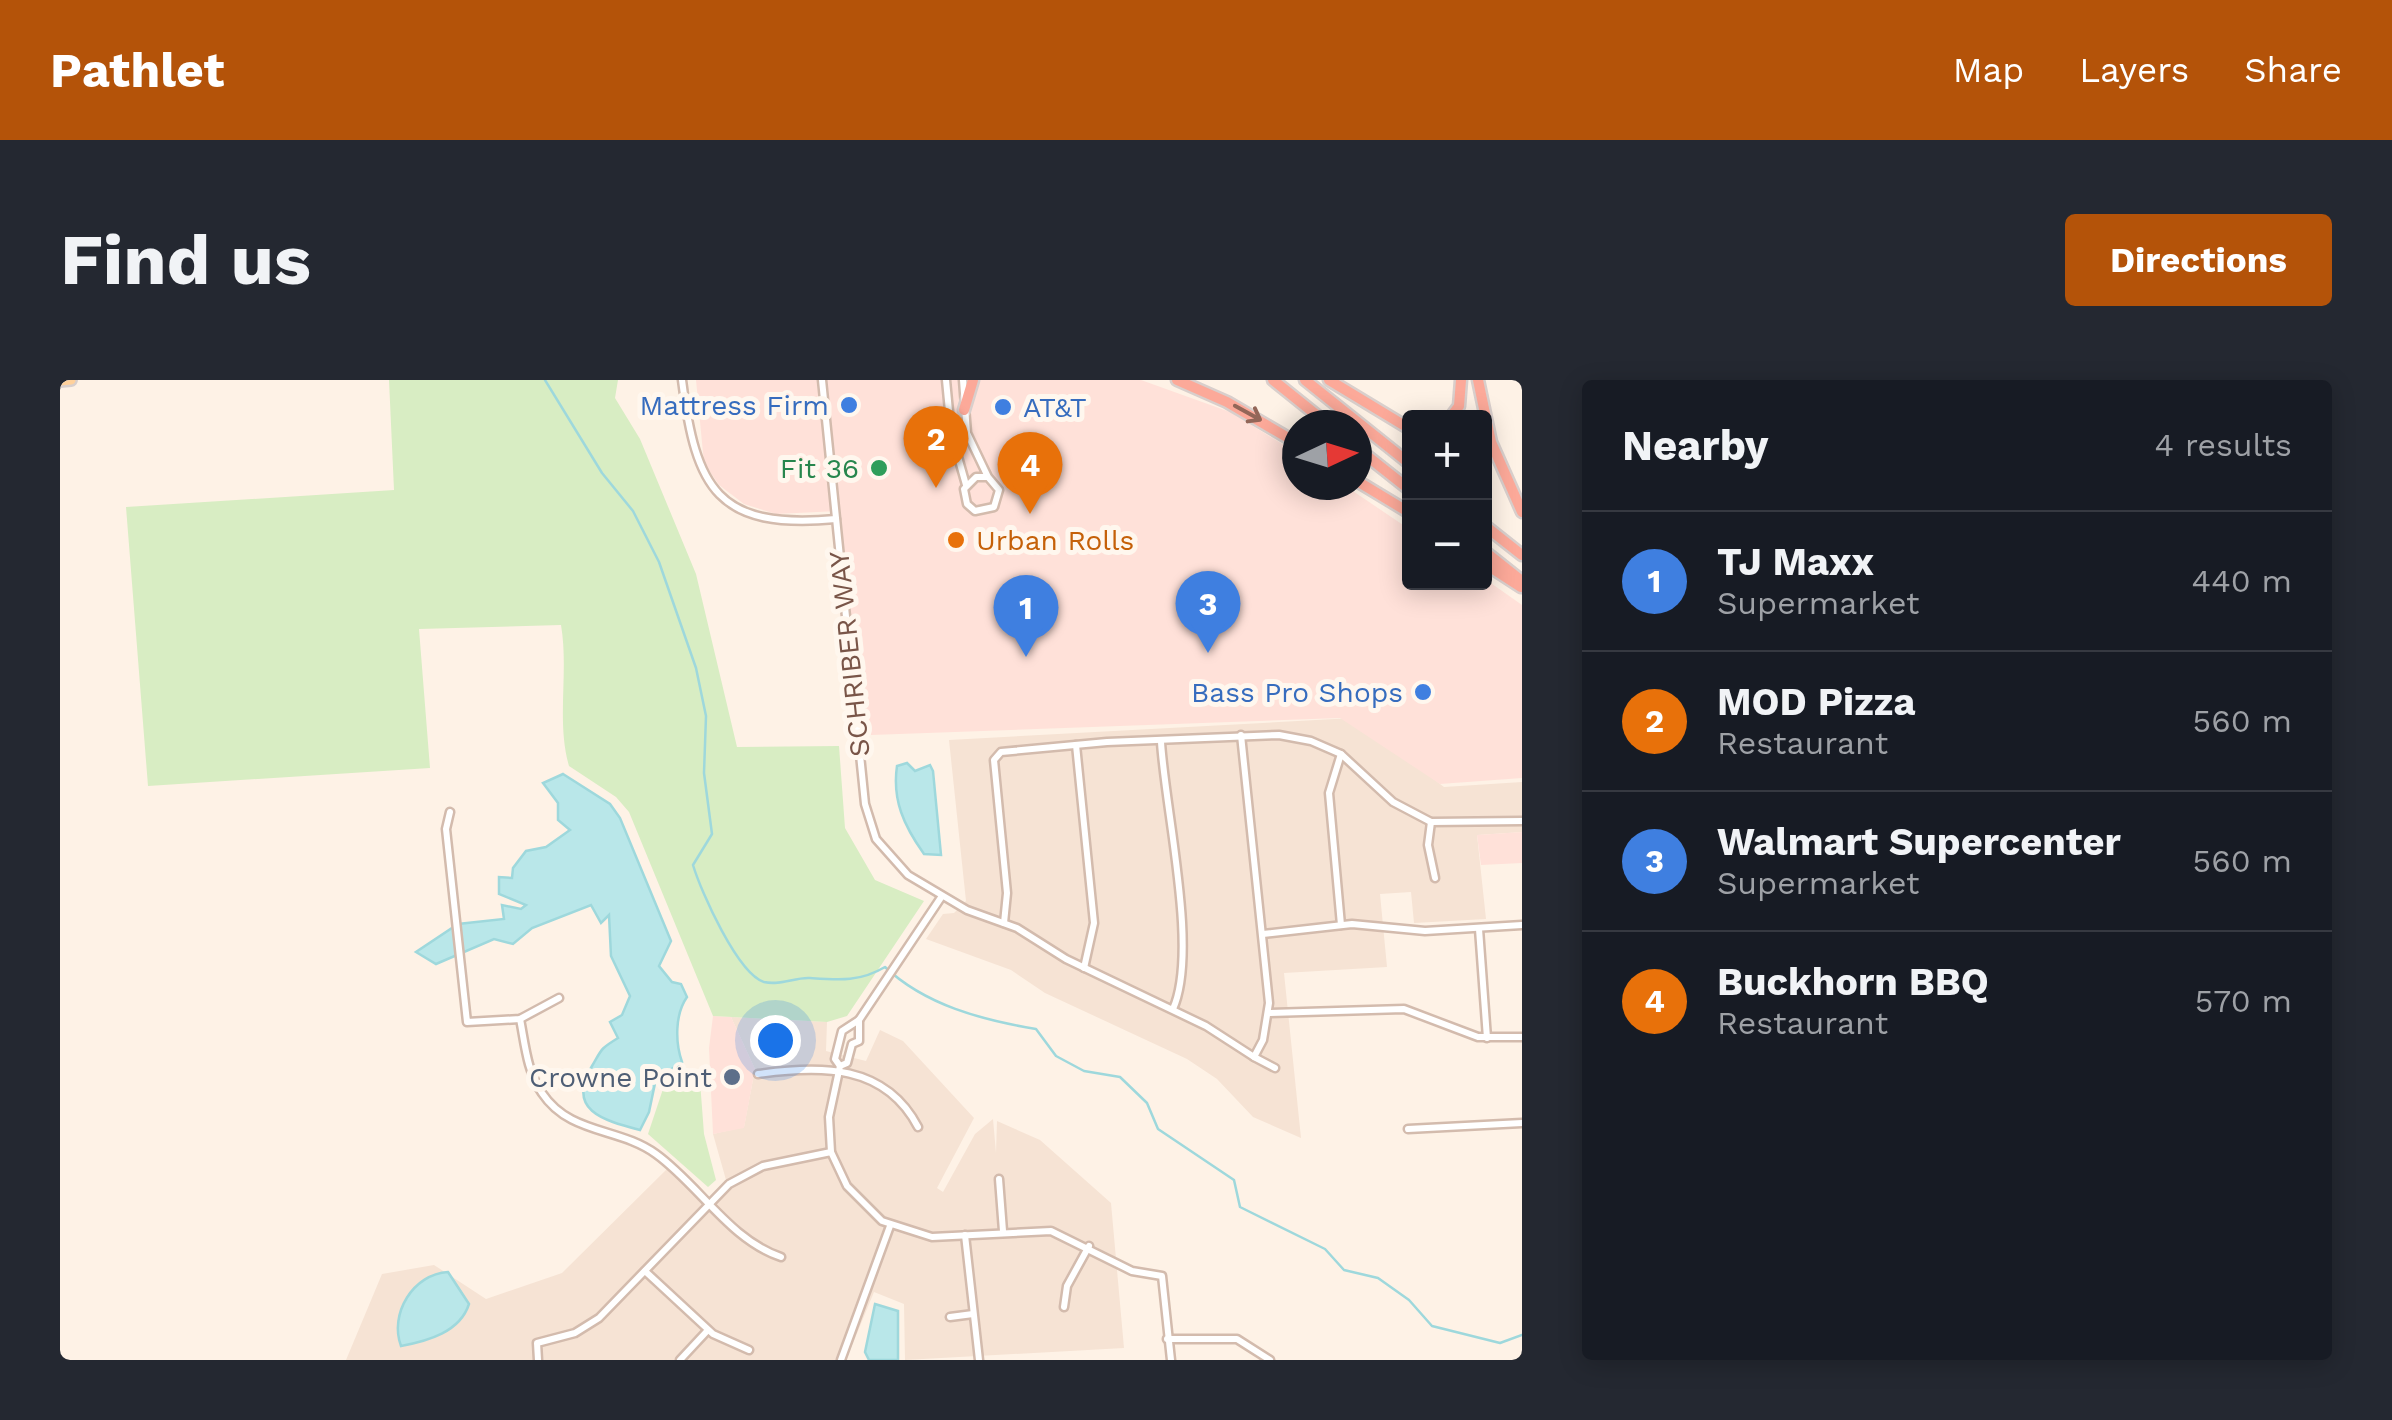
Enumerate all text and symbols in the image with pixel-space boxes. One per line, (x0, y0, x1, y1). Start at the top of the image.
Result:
text: Pathlet (50, 42, 224, 99)
text: Map (1953, 49, 2024, 91)
text: Layers (2079, 49, 2189, 91)
text: Share (2244, 49, 2342, 91)
button: Directions (2065, 214, 2332, 306)
text: Find us (60, 219, 311, 301)
place label: Mattress Firm (639, 389, 829, 422)
place label: AT&T (1023, 391, 1087, 424)
marker: Mattress Firm (838, 394, 860, 416)
marker: AT&T (992, 396, 1014, 418)
one-way arrow (1233, 404, 1263, 424)
pin: 2 (904, 406, 968, 488)
north arrow (1282, 410, 1372, 500)
map controls (1402, 410, 1492, 590)
button: + (1402, 410, 1492, 500)
text: Nearby (1622, 421, 1769, 470)
text: 4 results (2154, 426, 2292, 464)
pin: 4 (998, 432, 1062, 514)
place label: Fit 36 (780, 452, 859, 485)
marker: Fit 36 (868, 457, 890, 479)
button: − (1402, 500, 1492, 590)
place label: Urban Rolls (976, 524, 1134, 557)
marker: Urban Rolls (945, 529, 967, 551)
text: TJ Maxx (1717, 540, 1874, 584)
street label: SCHRIBER WAY (822, 549, 877, 758)
text: 1 (1648, 562, 1661, 600)
text: 440 m (2192, 562, 2292, 600)
pin: 3 (1176, 570, 1240, 653)
pin: 1 (994, 574, 1058, 657)
text: Supermarket (1717, 584, 1919, 622)
place label: Bass Pro Shops (1191, 676, 1403, 709)
text: MOD Pizza (1717, 680, 1915, 724)
marker: Bass Pro Shops (1412, 681, 1434, 703)
text: 2 (1645, 702, 1664, 740)
text: 560 m (2193, 702, 2292, 740)
text: Restaurant (1717, 724, 1888, 762)
text: Walmart Supercenter (1717, 820, 2121, 864)
text: 3 (1645, 842, 1664, 880)
text: 560 m (2193, 842, 2292, 880)
text: Supermarket (1717, 864, 1919, 902)
text: Buckhorn BBQ (1717, 960, 1989, 1004)
text: 4 (1644, 982, 1665, 1020)
text: 570 m (2195, 982, 2292, 1020)
text: Restaurant (1717, 1004, 1888, 1042)
your location (750, 1015, 801, 1066)
place label: Crowne Point (529, 1061, 712, 1094)
marker: Crowne Point (721, 1066, 743, 1088)

